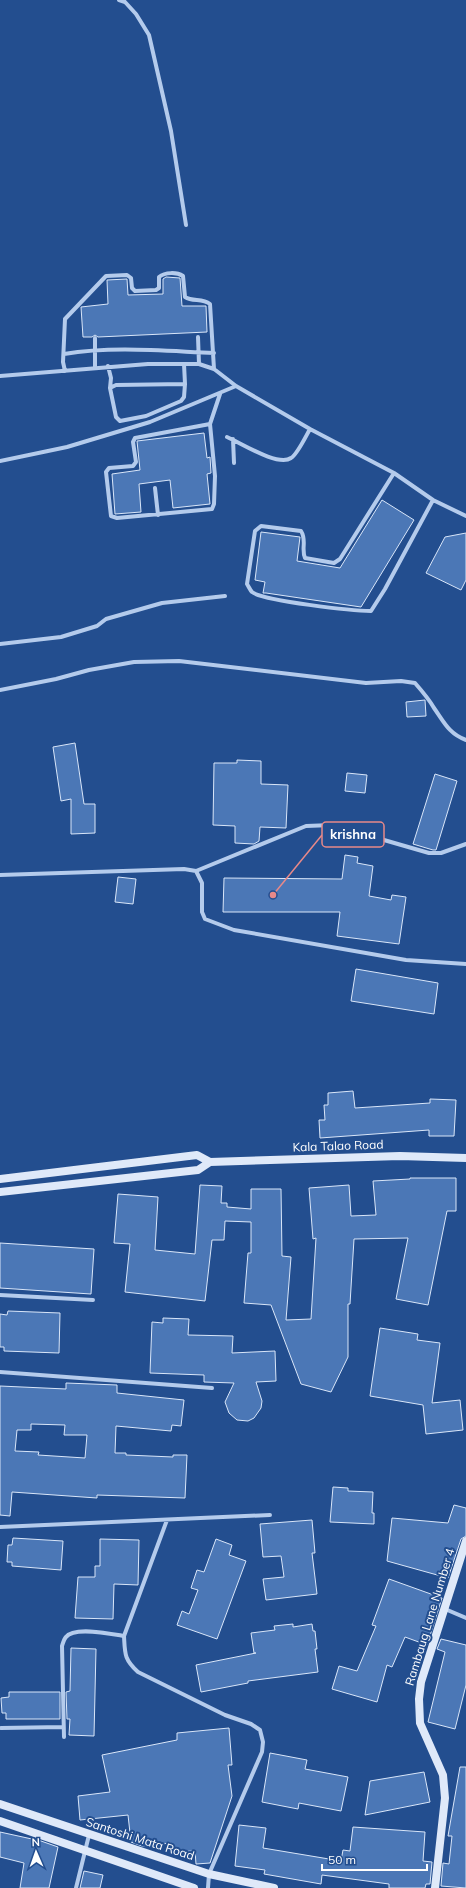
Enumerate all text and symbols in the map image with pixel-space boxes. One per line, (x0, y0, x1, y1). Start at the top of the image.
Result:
callout: krishna (322, 822, 384, 847)
text: krishna (330, 826, 376, 842)
street label: Kala Talao Road (292, 1136, 384, 1155)
street label: Rambaug Lane Number 4 (401, 1546, 458, 1687)
street label: Santoshi Mata Road (84, 1814, 196, 1863)
north arrow (16, 1832, 56, 1872)
text: N (31, 1835, 40, 1849)
scale bar (322, 1846, 427, 1872)
text: 50 m (328, 1852, 356, 1867)

